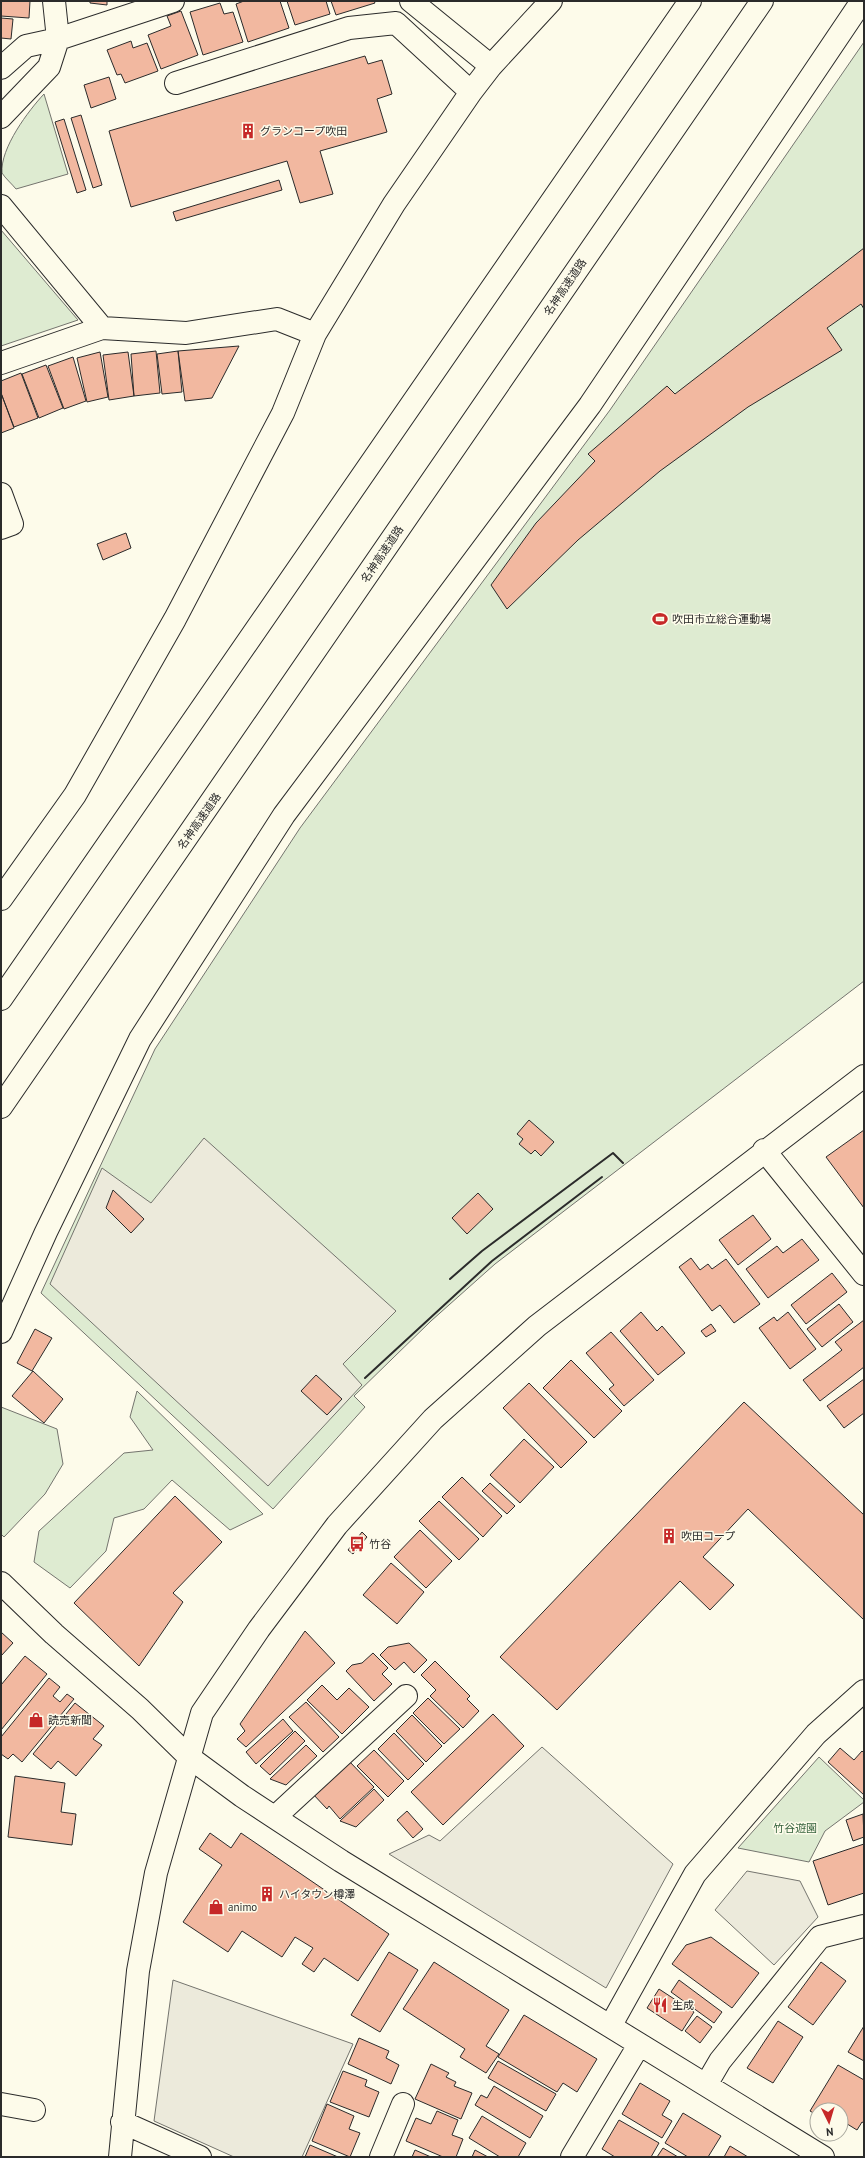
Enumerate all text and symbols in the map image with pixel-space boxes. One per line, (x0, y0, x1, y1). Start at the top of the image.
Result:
building icon: グランコープ吹田 (239, 122, 257, 140)
place label: グランコープ吹田 (260, 124, 347, 138)
street label: 名神高速道路 (541, 256, 589, 318)
street label: 名神高速道路 (358, 523, 406, 585)
sports icon: 吹田市立総合運動場 (651, 610, 669, 628)
place label: 吹田市立総合運動場 (672, 612, 771, 626)
street label: 名神高速道路 (174, 790, 224, 852)
building icon: 吹田コープ (660, 1527, 678, 1545)
place label: 吹田コープ (681, 1529, 735, 1543)
bus stop icon: 竹谷 (348, 1535, 366, 1553)
place label: 竹谷 (369, 1537, 391, 1551)
shop icon: 読売新聞 (27, 1711, 45, 1729)
place label: 読売新聞 (48, 1713, 92, 1727)
park label: 竹谷遊園 (773, 1821, 817, 1835)
building icon: ハイタウン樽澤 (258, 1885, 276, 1903)
place label: ハイタウン樽澤 (279, 1887, 355, 1901)
shop icon: animo (207, 1898, 225, 1916)
place label: animo (228, 1900, 257, 1914)
restaurant icon: 生成 (651, 1996, 669, 2014)
place label: 生成 (672, 1998, 694, 2012)
north arrow (809, 2102, 849, 2142)
text: N (826, 2125, 834, 2139)

